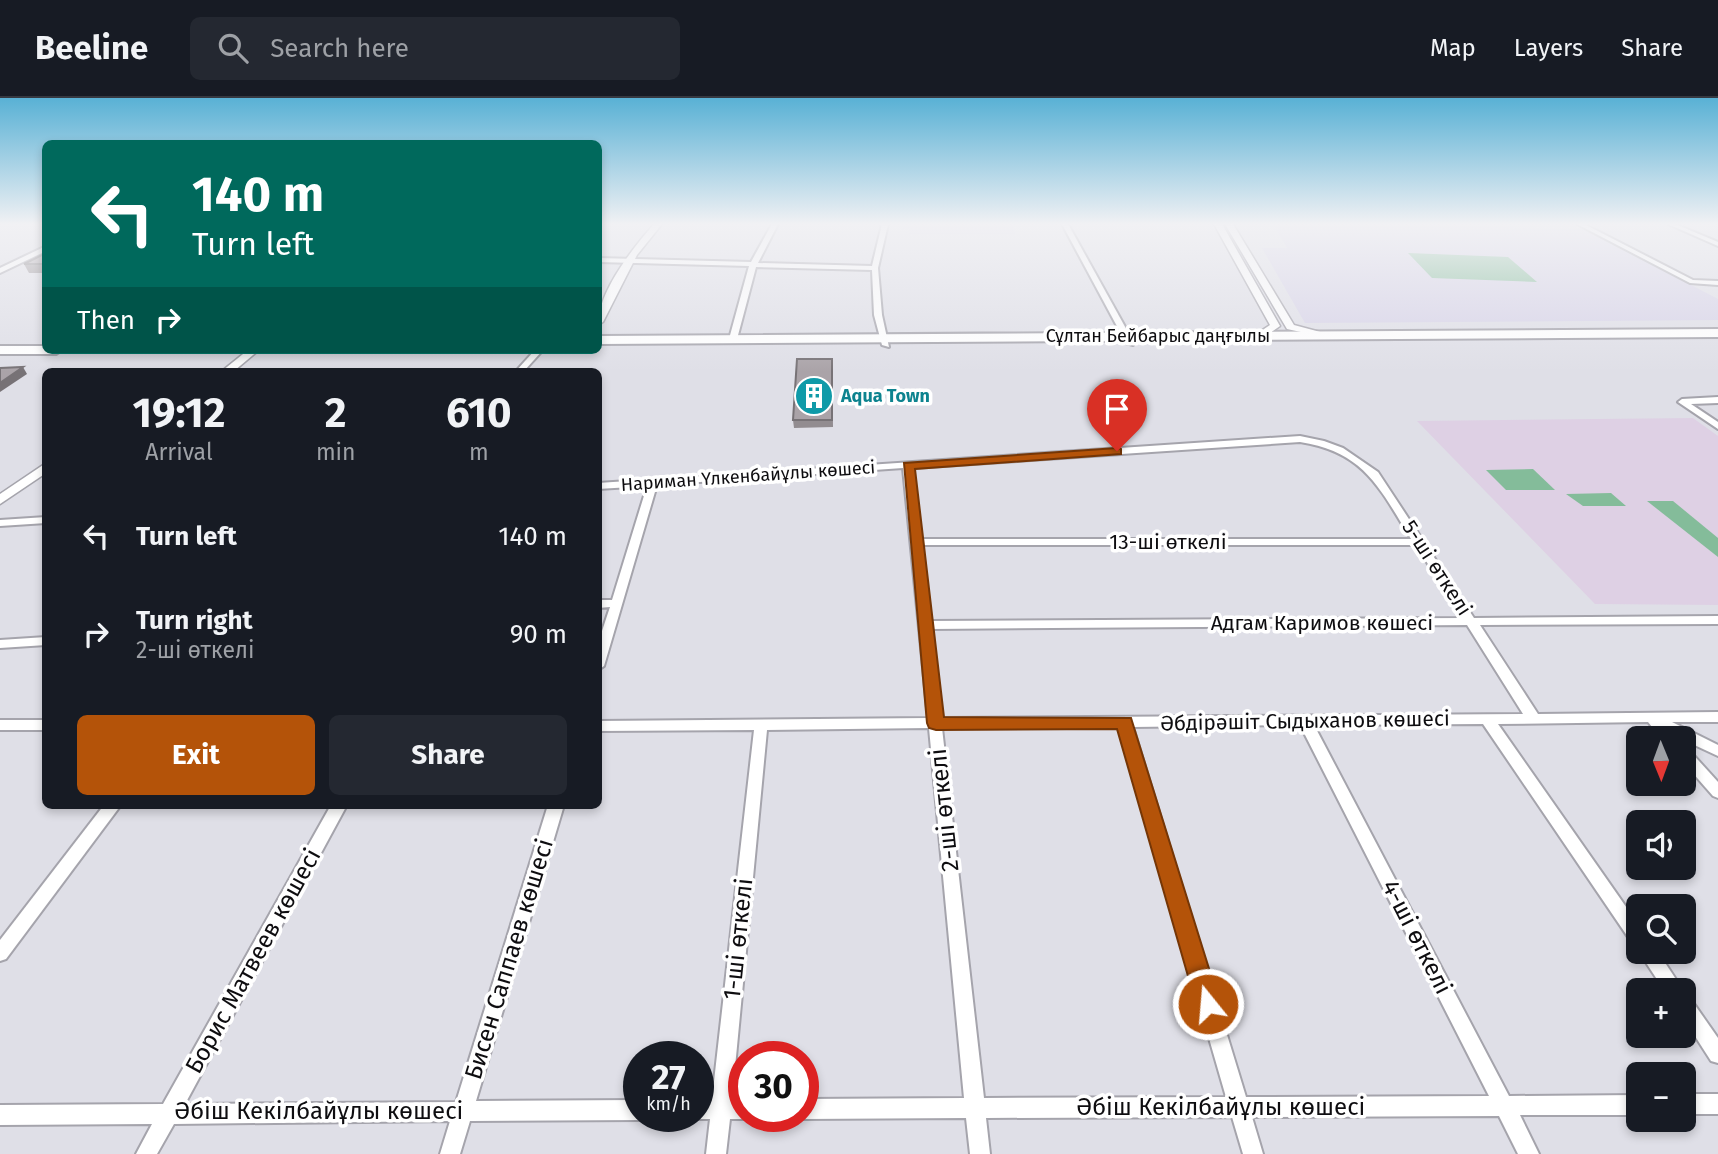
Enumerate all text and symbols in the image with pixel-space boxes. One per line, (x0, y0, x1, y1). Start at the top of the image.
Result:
search box (190, 17, 680, 80)
text: Beeline (35, 28, 148, 68)
icon: search (214, 29, 252, 67)
text: Search here (270, 33, 409, 64)
text: Map (1430, 34, 1476, 62)
text: Layers (1514, 34, 1583, 62)
text: Share (1621, 34, 1683, 62)
text: 140 m (192, 165, 324, 224)
icon: left (77, 168, 168, 259)
text: Turn left (192, 225, 314, 263)
icon: right (149, 301, 187, 339)
text: Then (77, 305, 135, 336)
street label: Сұлтан Бейбарыс даңғылы (1046, 325, 1270, 347)
building icon: Aqua Town (793, 375, 835, 417)
pin (1087, 379, 1147, 451)
place label: Aqua Town (840, 385, 930, 407)
text: 19:12 (133, 388, 225, 438)
text: 2 (325, 388, 347, 438)
text: 610 (446, 388, 511, 438)
icon: arrive (1098, 390, 1136, 428)
text: Arrival (145, 438, 213, 466)
text: min (316, 438, 356, 466)
text: m (469, 438, 489, 466)
street label: Нариман Үлкенбайұлы көшесі (620, 456, 876, 496)
street label: 5-ші өткелі (1397, 515, 1477, 621)
icon: left (77, 517, 115, 555)
text: Turn left (136, 521, 237, 552)
text: 140 m (498, 521, 567, 552)
street label: 13-ші өткелі (1109, 529, 1227, 555)
text: Turn right (136, 605, 253, 636)
street label: Адгам Каримов көшесі (1211, 610, 1433, 636)
icon: right (77, 615, 115, 653)
text: 90 m (510, 619, 567, 650)
text: 2-ші өткелі (136, 636, 255, 664)
street label: Әбдірәшіт Сыдыханов көшесі (1160, 705, 1450, 737)
button: Exit (77, 715, 315, 795)
button: Share (329, 715, 567, 795)
north arrow (1626, 726, 1696, 796)
map controls (1626, 726, 1696, 1132)
street label: 2-ші өткелі (924, 747, 964, 873)
button: sound (1626, 810, 1696, 880)
street label: Бисен Саппаев көшесі (459, 835, 559, 1083)
street label: Борис Матвеев көшесі (180, 844, 326, 1078)
street label: 4-ші өткелі (1376, 875, 1458, 999)
street label: 1-ші өткелі (718, 877, 758, 1001)
button: search (1626, 894, 1696, 964)
position arrow (1171, 967, 1245, 1041)
button: + (1626, 978, 1696, 1048)
speed limit sign: 30 (728, 1041, 819, 1132)
text: 27 (651, 1056, 686, 1098)
button: − (1626, 1062, 1696, 1132)
text: km/h (646, 1093, 691, 1115)
street label: Әбіш Кекілбайұлы көшесі (1077, 1093, 1365, 1121)
street label: Әбіш Кекілбайұлы көшесі (175, 1097, 463, 1125)

